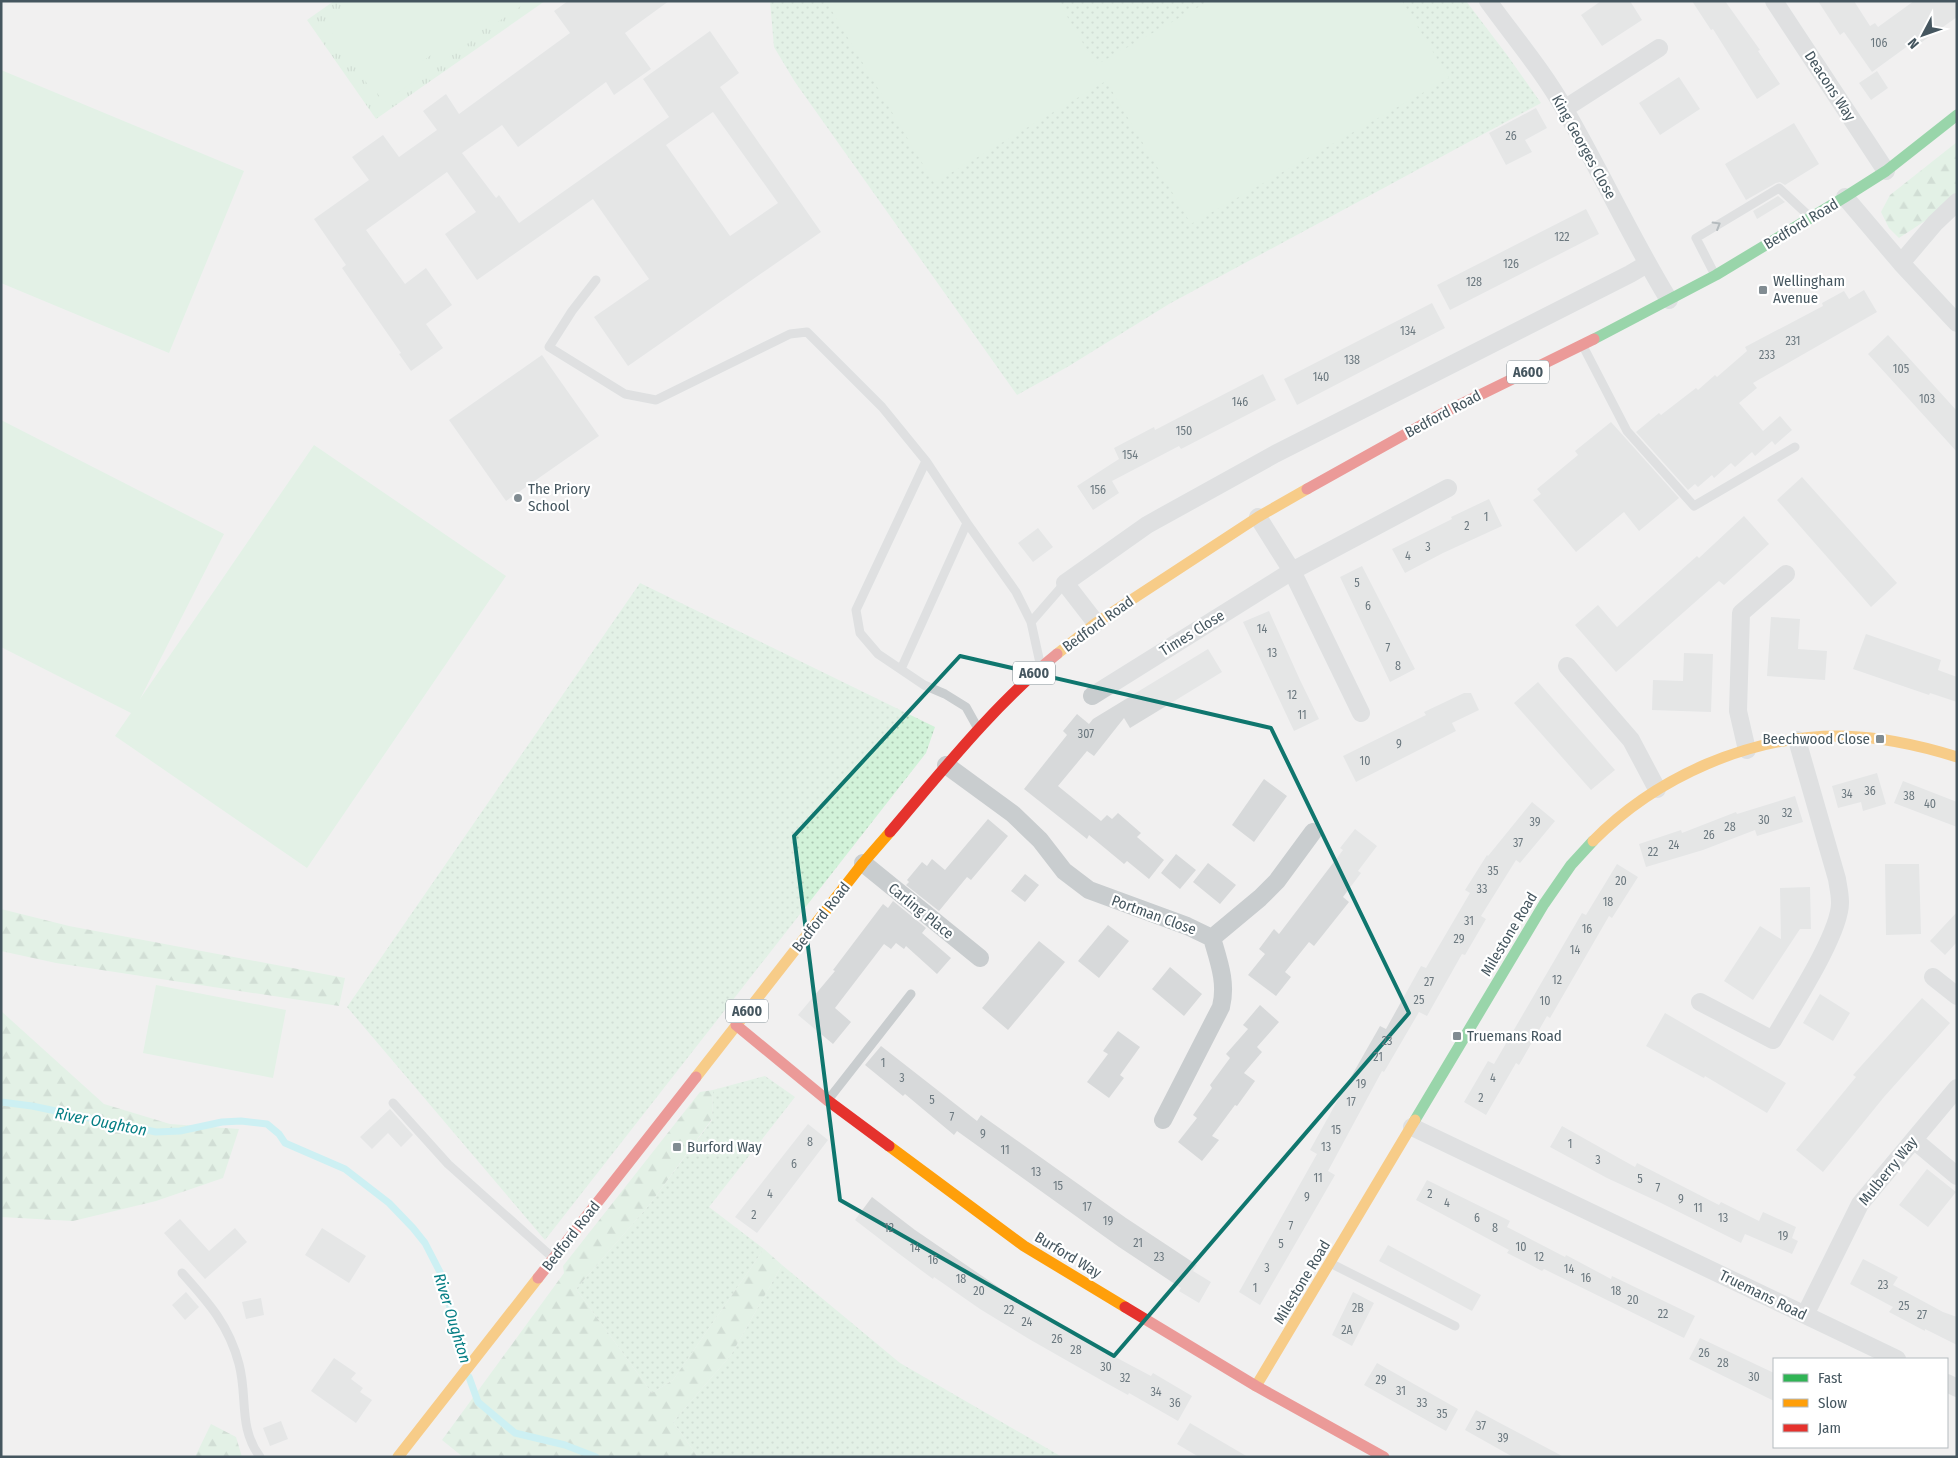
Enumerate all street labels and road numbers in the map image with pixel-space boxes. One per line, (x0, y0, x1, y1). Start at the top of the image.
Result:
street label: Deacons Way (1801, 48, 1859, 125)
street label: King Georges Close (1548, 92, 1620, 202)
street label: Bedford Road (1761, 195, 1841, 253)
road number: A600 (1507, 361, 1549, 384)
street label: Bedford Road (1402, 386, 1484, 442)
street label: Bedford Road (1059, 592, 1137, 656)
street label: Times Close (1156, 606, 1228, 660)
road number: A600 (1013, 661, 1055, 684)
street label: Bedford Road (788, 879, 854, 955)
street label: Carling Place (885, 879, 957, 943)
street label: Milestone Road (1477, 889, 1541, 979)
street label: Portman Close (1109, 891, 1199, 939)
road number: A600 (726, 999, 768, 1022)
street label: Mulberry Way (1855, 1133, 1921, 1209)
street label: Bedford Road (538, 1198, 604, 1274)
street label: Burford Way (1031, 1228, 1105, 1282)
street label: Milestone Road (1270, 1237, 1334, 1327)
street label: Truemans Road (1716, 1266, 1810, 1324)

